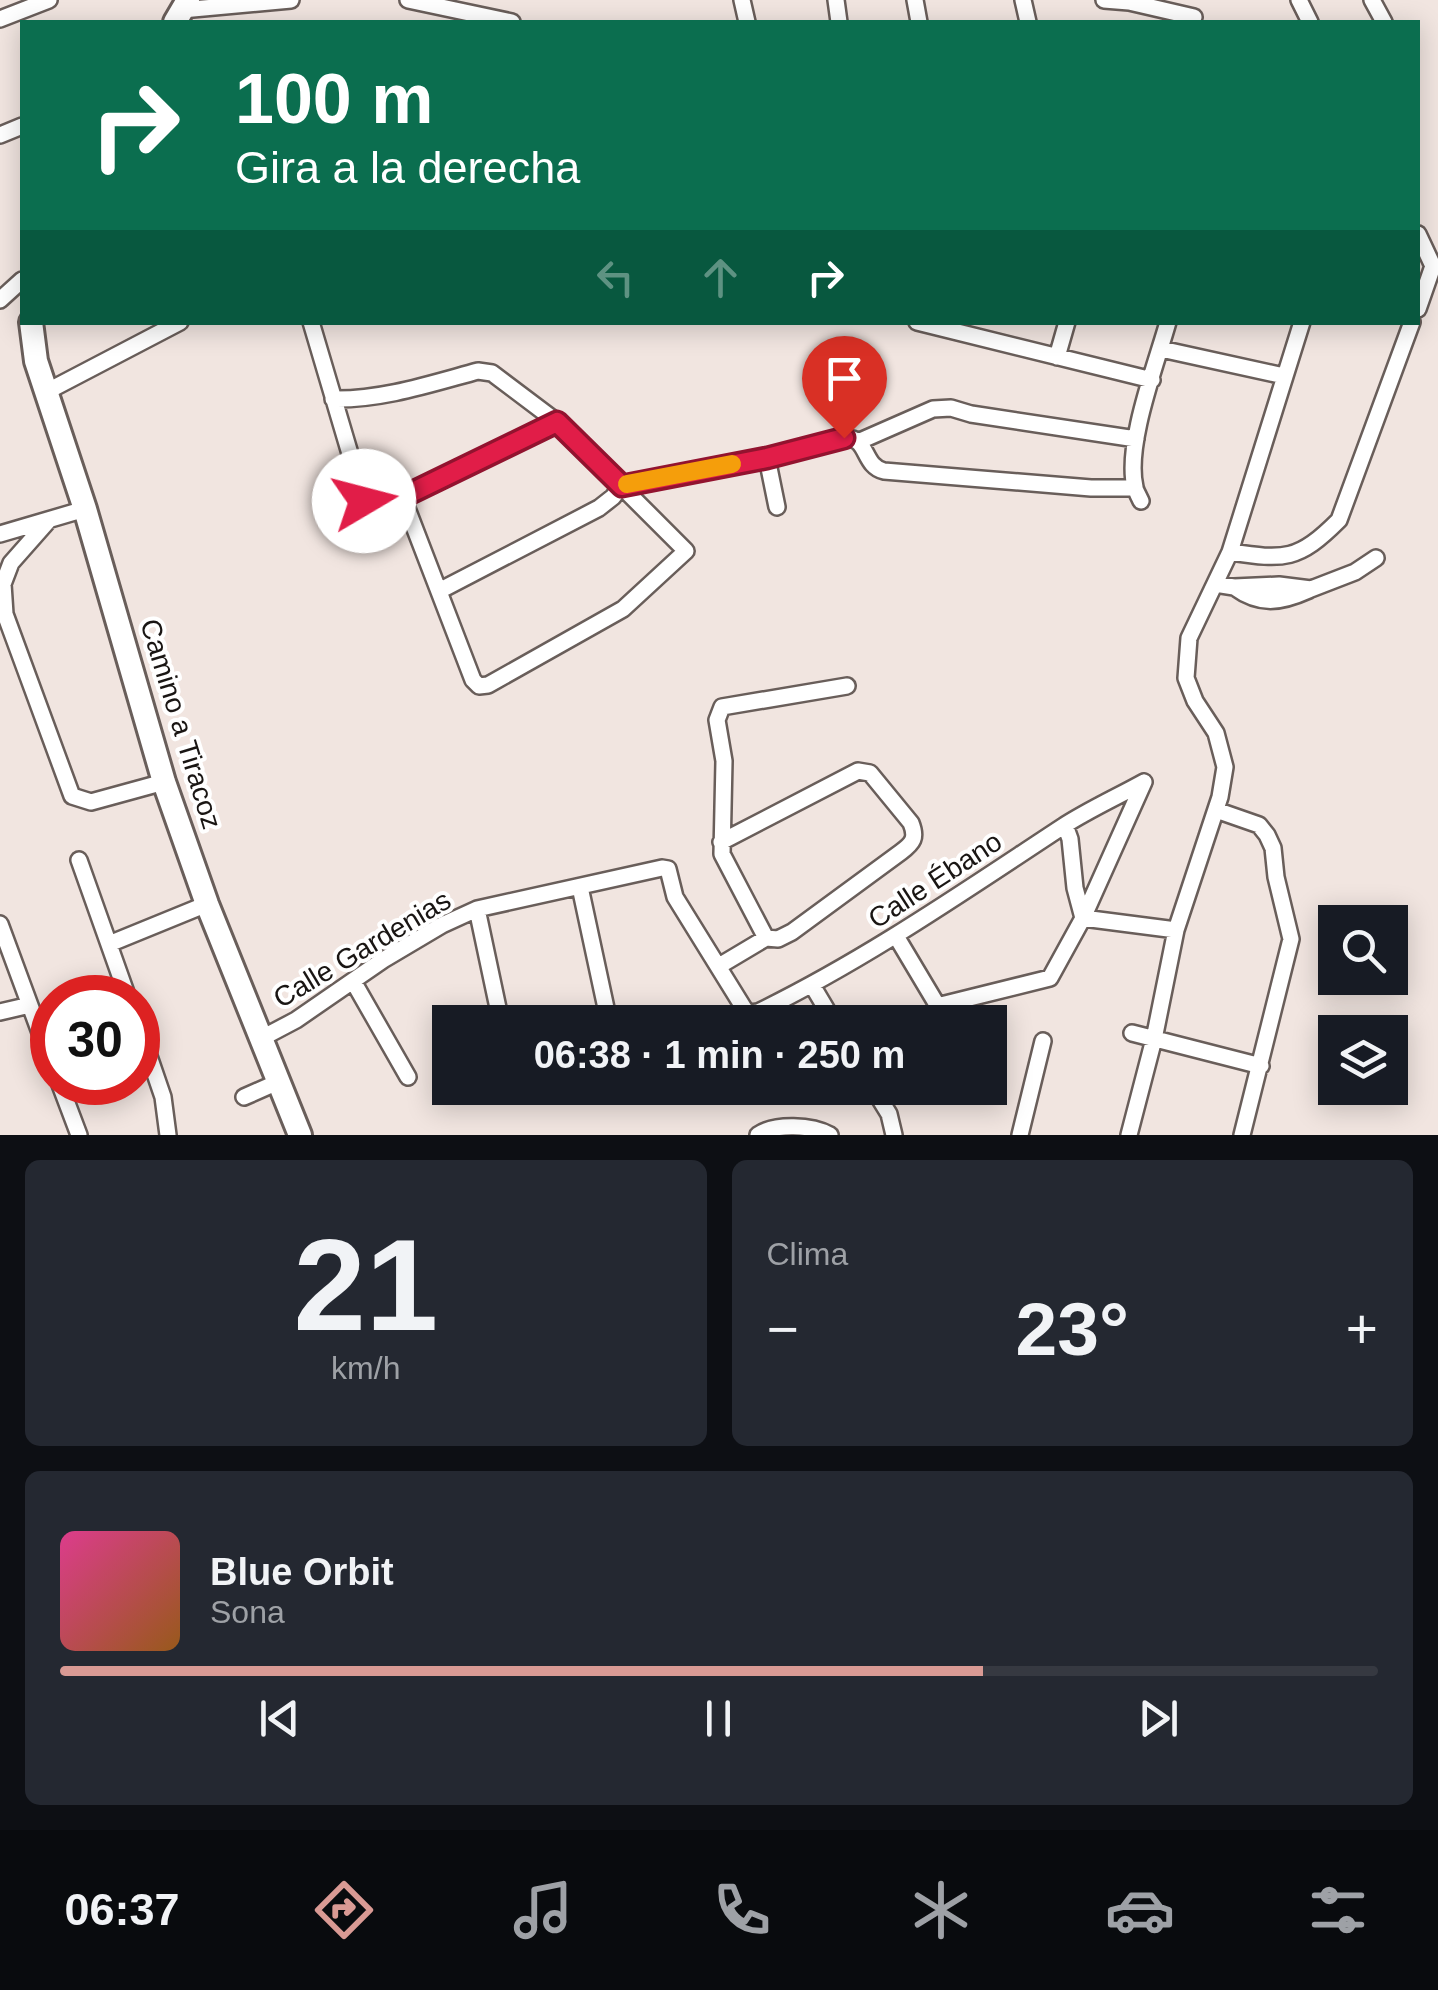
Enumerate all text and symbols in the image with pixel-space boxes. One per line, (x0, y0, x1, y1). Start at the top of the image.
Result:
icon: right (70, 60, 200, 190)
text: 100 m (235, 60, 433, 138)
text: Gira a la derecha (235, 142, 580, 193)
icon: left (588, 250, 643, 305)
icon: ahead (693, 250, 748, 305)
icon: right (798, 250, 853, 305)
pin (802, 336, 887, 439)
icon: arrive (817, 351, 872, 406)
position arrow (312, 449, 416, 553)
street label: Camino a Tiracoz (134, 615, 228, 833)
street label: Calle Ébano (863, 825, 1007, 935)
street label: Calle Gardenias (268, 884, 456, 1014)
map controls (1318, 905, 1408, 1105)
button: search (1318, 905, 1408, 995)
speed limit sign: 30 (30, 975, 160, 1105)
button: layers (1318, 1015, 1408, 1105)
text: 06:38 · 1 min · 250 m (534, 1034, 905, 1076)
text: 21 (293, 1212, 438, 1358)
text: Clima (767, 1236, 848, 1272)
text: 23° (1016, 1287, 1129, 1371)
text: − (767, 1298, 799, 1360)
text: + (1346, 1298, 1378, 1360)
text: km/h (331, 1350, 400, 1386)
text: Blue Orbit (210, 1551, 394, 1593)
text: Sona (210, 1594, 285, 1630)
icon: previous (252, 1691, 307, 1746)
icon: pause (691, 1691, 746, 1746)
icon: next (1131, 1691, 1186, 1746)
icon: directions (309, 1875, 379, 1945)
icon: music (508, 1875, 578, 1945)
icon: phone (707, 1875, 777, 1945)
icon: climate (906, 1875, 976, 1945)
icon: car (1105, 1875, 1175, 1945)
icon: filters (1303, 1875, 1373, 1945)
text: 06:37 (64, 1884, 180, 1935)

